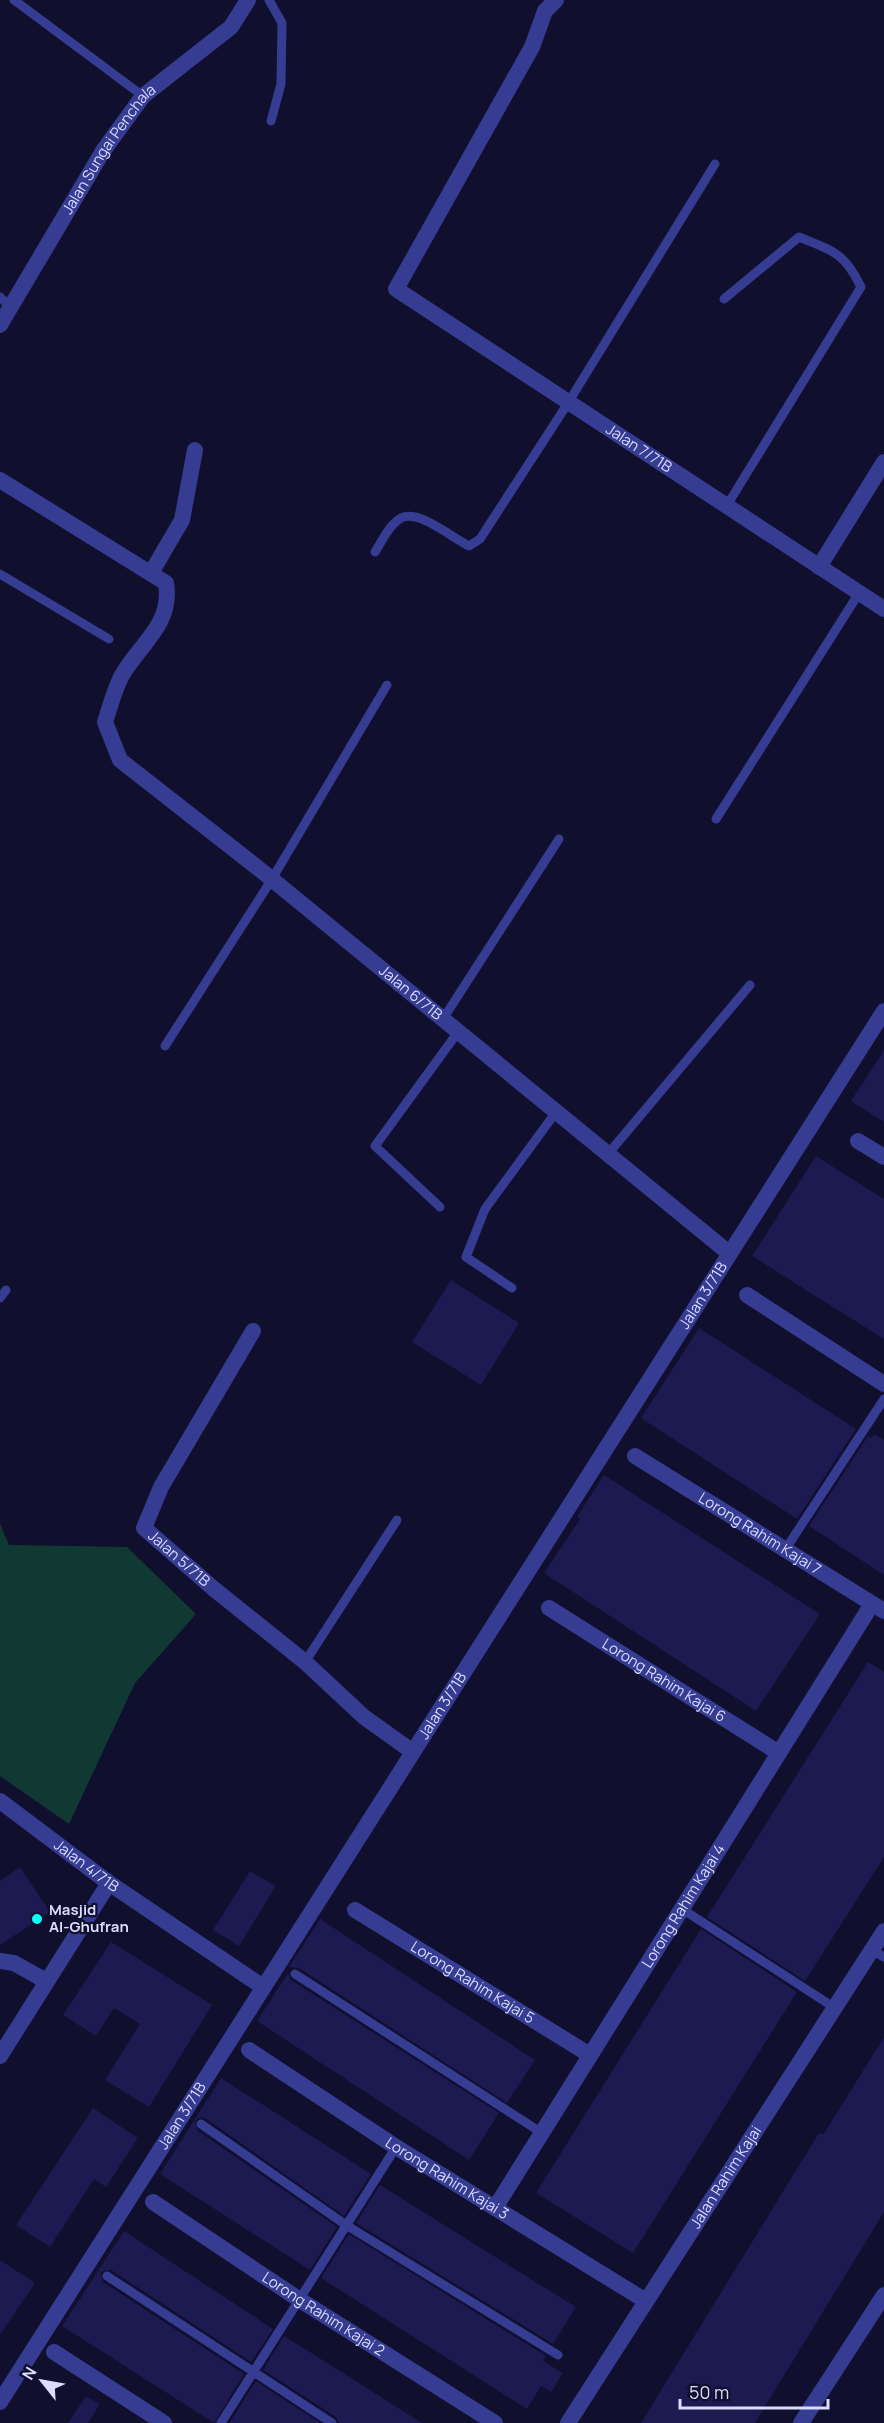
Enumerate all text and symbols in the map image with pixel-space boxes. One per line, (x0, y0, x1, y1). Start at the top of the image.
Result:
street label: Jalan Sungai Penchala (57, 79, 160, 218)
street label: Jalan 7/71B (602, 419, 676, 477)
street label: Jalan 6/71B (375, 960, 447, 1025)
street label: Jalan 3/71B (674, 1258, 732, 1333)
street label: Lorong Rahim Kajai 7 (695, 1487, 825, 1579)
street label: Jalan 5/71B (144, 1525, 215, 1591)
street label: Lorong Rahim Kajai 6 (598, 1633, 730, 1727)
street label: Jalan 3/71B (413, 1668, 471, 1743)
street label: Jalan 4/71B (50, 1834, 123, 1897)
street label: Lorong Rahim Kajai 4 (637, 1840, 730, 1972)
place label: Masjid Al-Ghufran (49, 1899, 129, 1937)
marker: Masjid Al-Ghufran (30, 1912, 44, 1926)
street label: Lorong Rahim Kajai 5 (407, 1936, 539, 2028)
street label: Jalan 3/71B (152, 2078, 211, 2153)
street label: Jalan Rahim Kajai (685, 2122, 766, 2232)
street label: Lorong Rahim Kajai 3 (381, 2132, 513, 2224)
street label: Lorong Rahim Kajai 2 (258, 2267, 389, 2361)
north arrow (12, 2351, 72, 2411)
text: N (17, 2363, 42, 2384)
scale bar (680, 2372, 828, 2410)
text: 50 m (689, 2380, 729, 2404)

